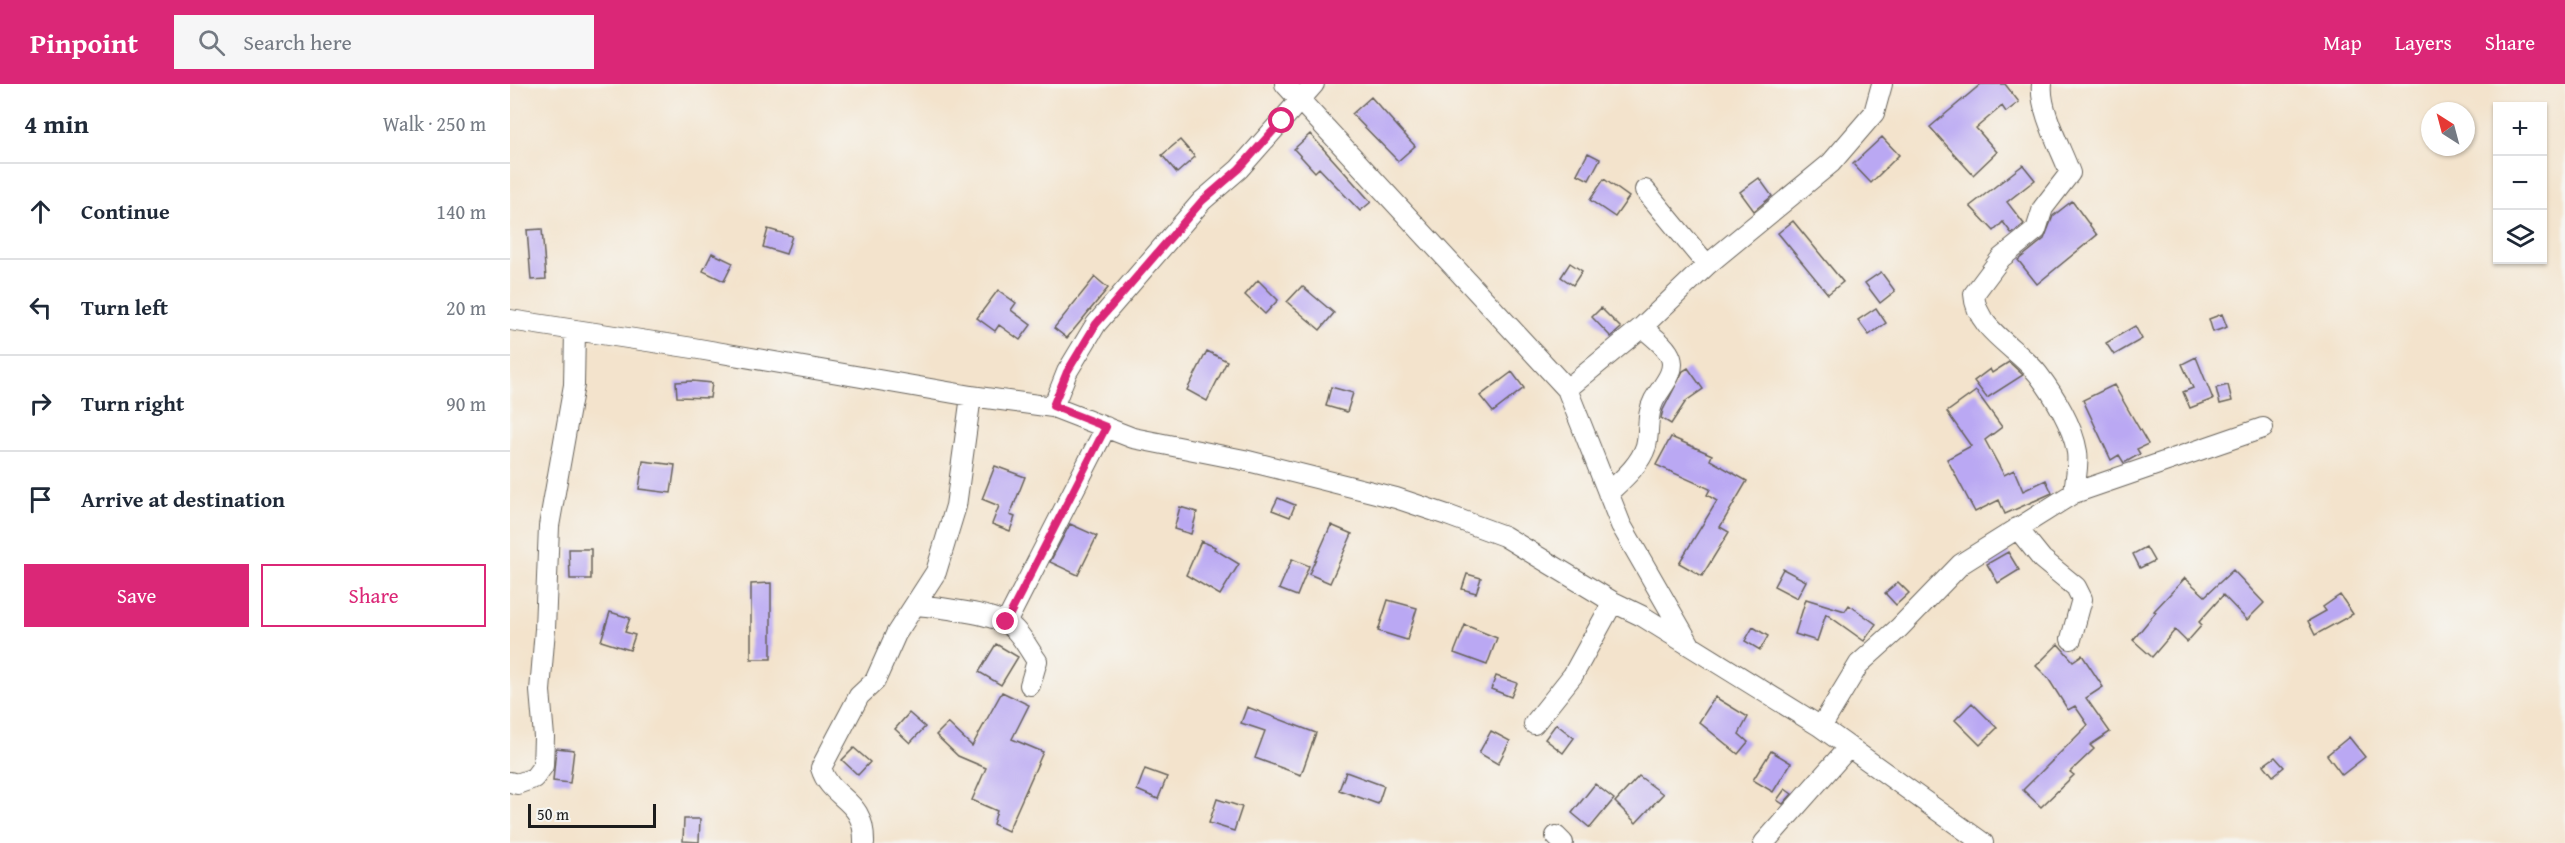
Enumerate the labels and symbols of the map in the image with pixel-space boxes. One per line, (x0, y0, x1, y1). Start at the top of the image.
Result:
north arrow (2421, 102, 2475, 156)
route start (1268, 107, 1294, 133)
route end (992, 608, 1018, 634)
scale bar (528, 801, 656, 828)

